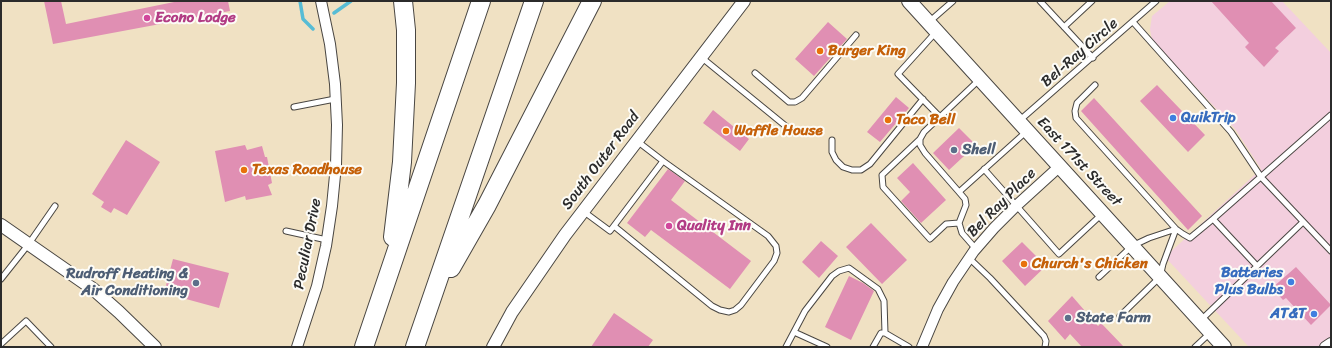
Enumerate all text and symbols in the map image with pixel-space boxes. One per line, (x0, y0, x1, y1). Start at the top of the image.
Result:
place label: Econo Lodge (155, 9, 236, 27)
marker: Econo Lodge (142, 13, 152, 23)
street label: Bel-Ray Circle (1038, 15, 1122, 91)
place label: Burger King (828, 42, 906, 60)
marker: Burger King (815, 46, 825, 56)
street label: South Outer Road (558, 109, 644, 213)
place label: QuikTrip (1181, 109, 1236, 127)
place label: Taco Bell (896, 111, 955, 129)
marker: QuikTrip (1168, 113, 1178, 123)
street label: East 171st Street (1033, 114, 1125, 210)
marker: Taco Bell (883, 115, 893, 125)
place label: Waffle House (734, 122, 823, 140)
marker: Waffle House (721, 126, 731, 136)
place label: Shell (962, 141, 996, 159)
marker: Shell (949, 145, 959, 155)
place label: Texas Roadhouse (252, 161, 362, 179)
marker: Texas Roadhouse (239, 165, 249, 175)
street label: Bel Ray Place (964, 165, 1040, 241)
street label: Peculiar Drive (290, 197, 326, 291)
place label: Quality Inn (677, 217, 751, 235)
marker: Quality Inn (664, 221, 674, 231)
place label: Church's Chicken (1032, 255, 1148, 273)
marker: Church's Chicken (1019, 259, 1029, 269)
place label: Batteries Plus Bulbs (1215, 264, 1283, 299)
place label: Rudroff Heating & Air Conditioning (66, 265, 188, 300)
marker: Batteries Plus Bulbs (1286, 277, 1296, 287)
marker: Rudroff Heating & Air Conditioning (191, 278, 201, 288)
place label: AT&T (1270, 305, 1306, 323)
place label: State Farm (1076, 309, 1151, 327)
marker: AT&T (1309, 309, 1319, 319)
marker: State Farm (1063, 313, 1073, 323)

